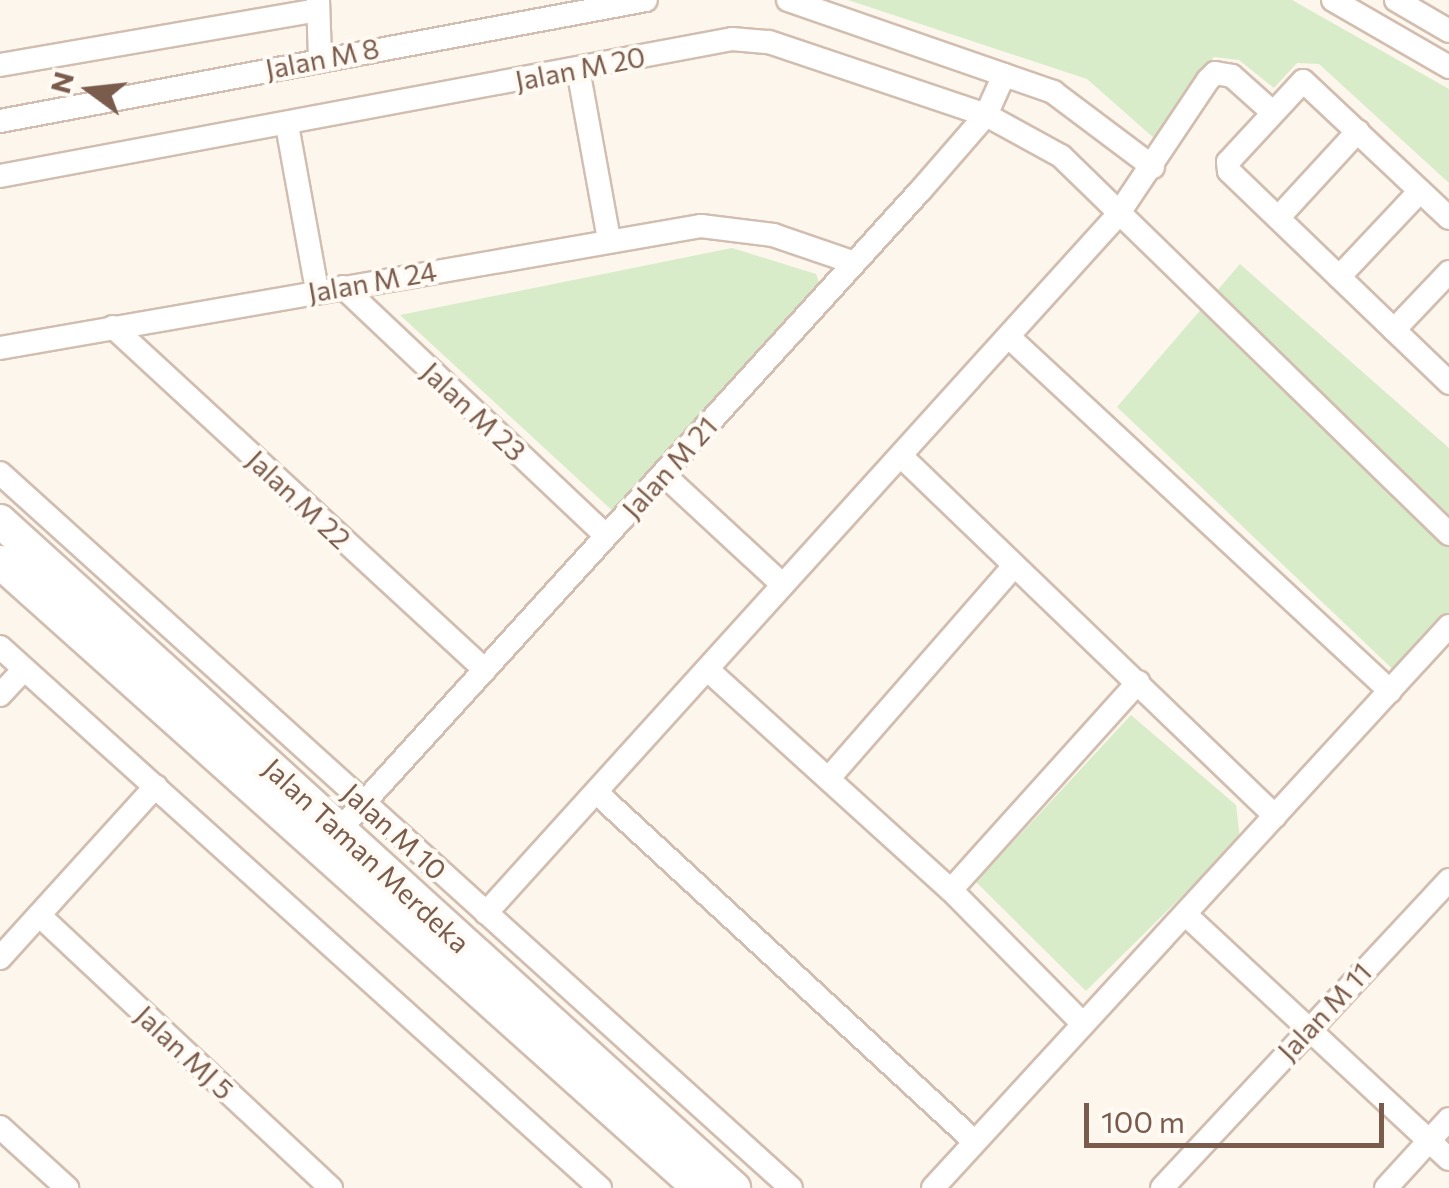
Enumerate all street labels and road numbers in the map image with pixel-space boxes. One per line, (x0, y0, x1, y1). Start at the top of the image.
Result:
street label: Jalan M 8 (262, 31, 382, 85)
street label: Jalan M 20 (512, 39, 648, 97)
street label: Jalan M 24 (305, 253, 439, 309)
street label: Jalan M 23 (415, 355, 533, 467)
street label: Jalan M 21 (614, 409, 724, 525)
street label: Jalan M 22 (240, 443, 358, 555)
street label: Jalan Taman Merdeka (257, 751, 477, 959)
street label: Jalan M 10 (336, 776, 454, 886)
street label: Jalan M 11 (1270, 955, 1378, 1067)
street label: Jalan MJ 5 (129, 998, 241, 1106)

